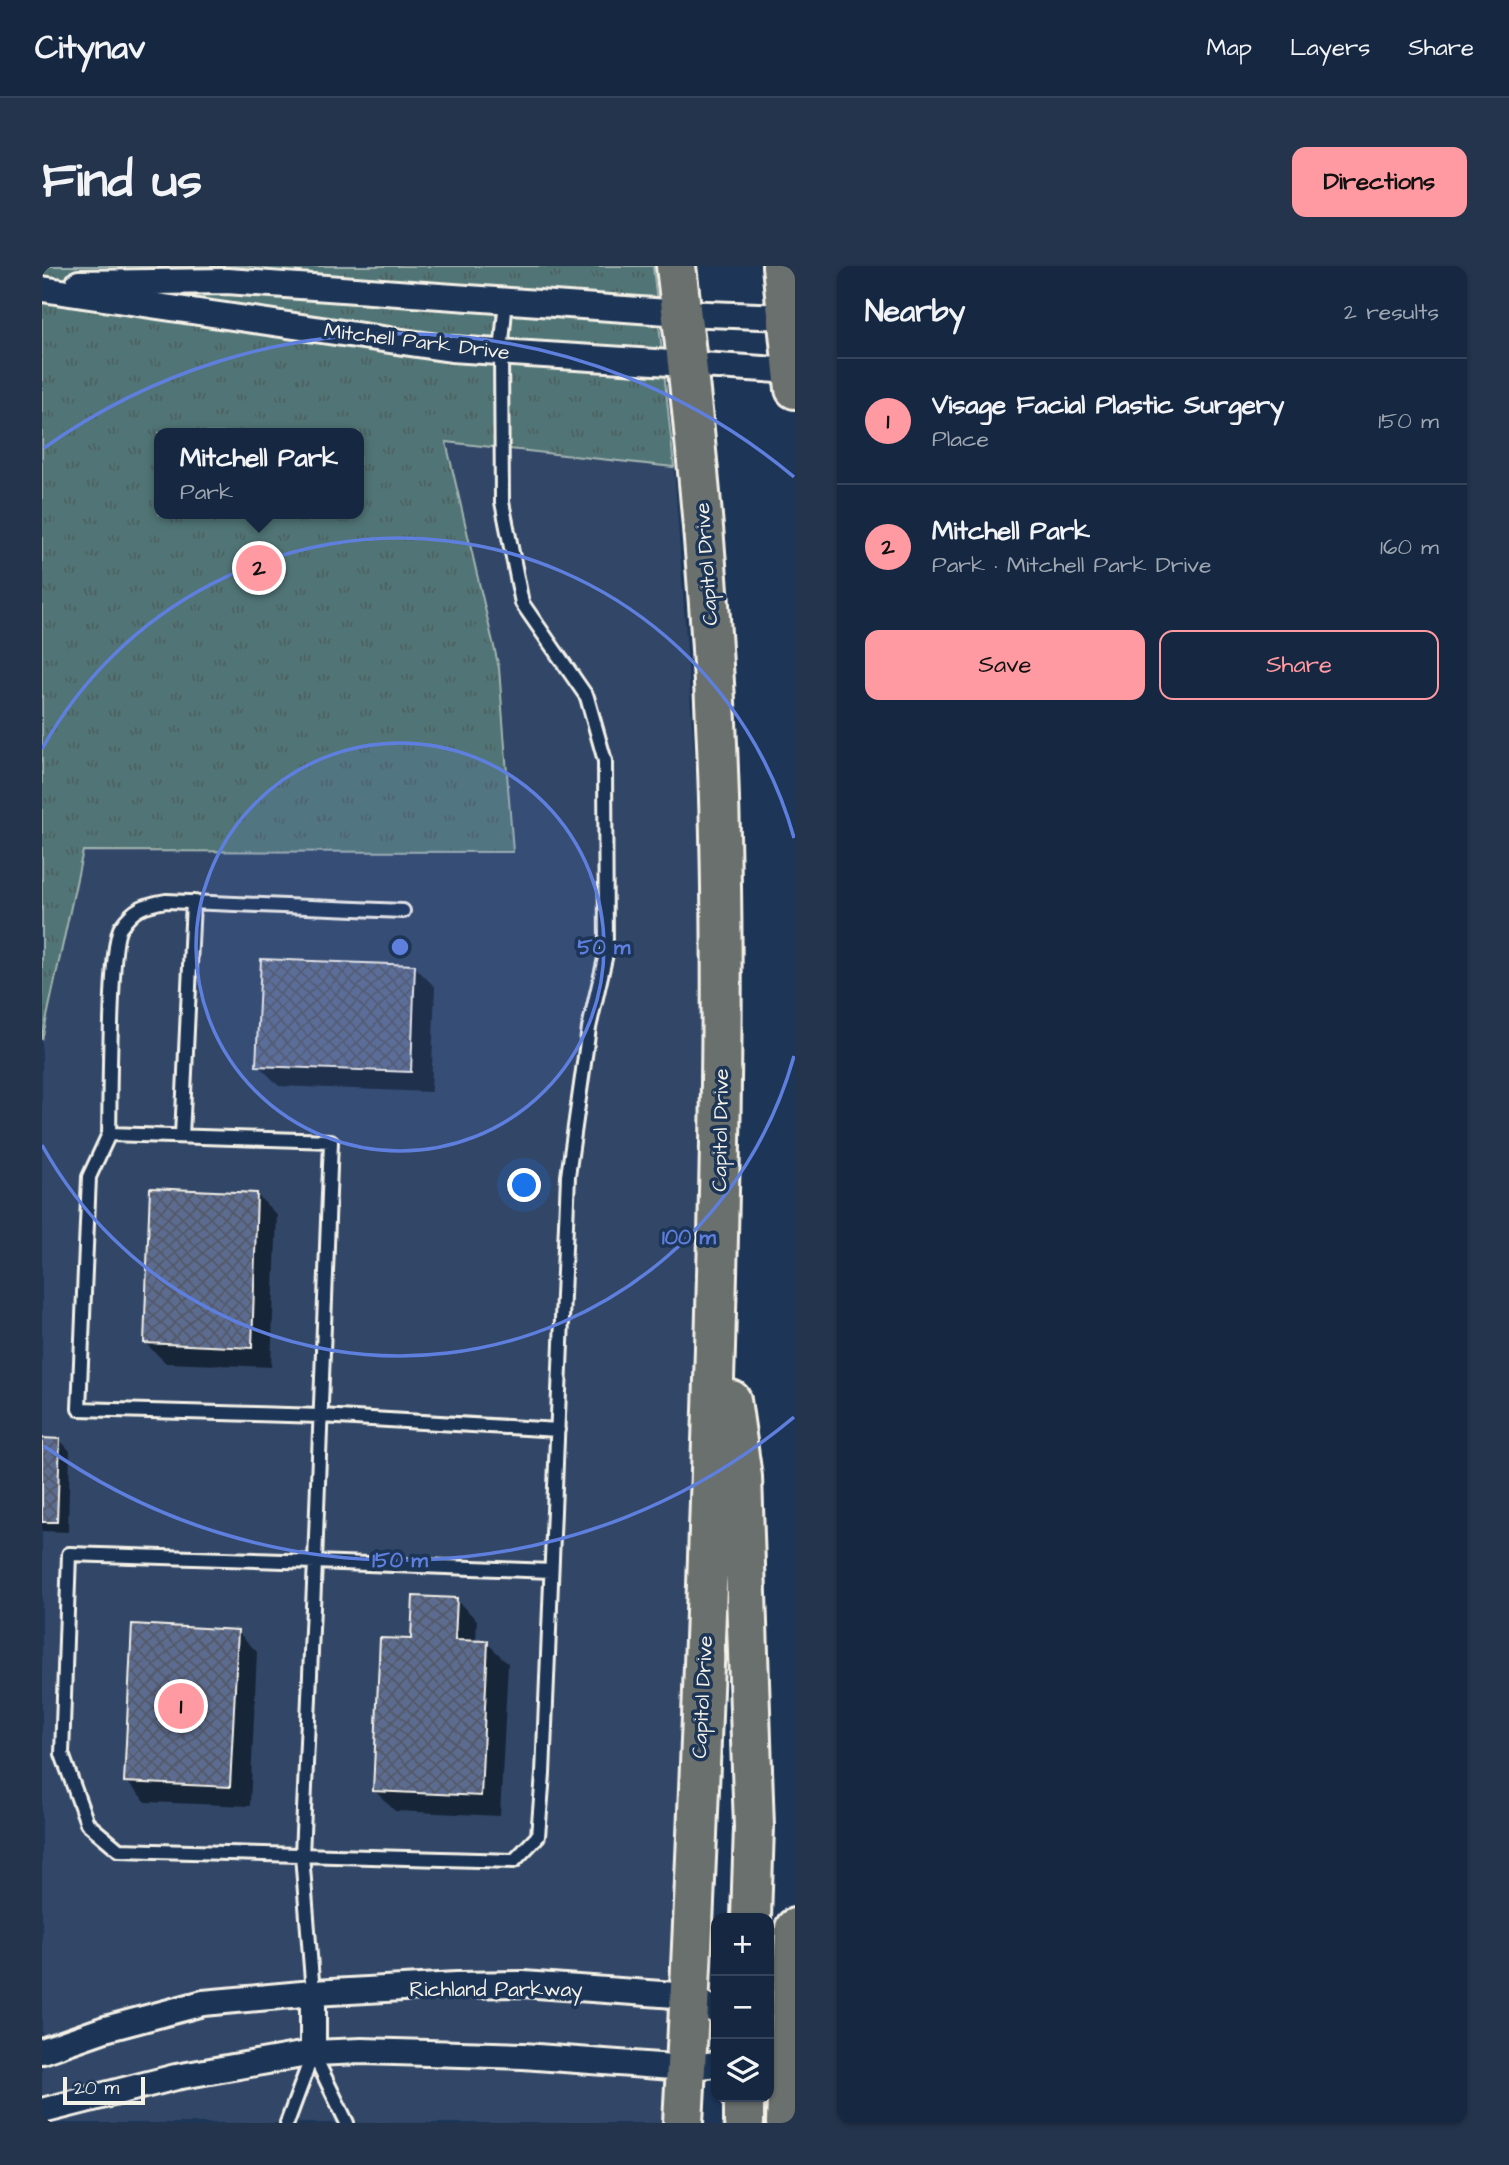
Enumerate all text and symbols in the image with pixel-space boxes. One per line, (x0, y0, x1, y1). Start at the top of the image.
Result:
text: Citynav (35, 25, 145, 71)
text: Map (1207, 31, 1252, 65)
text: Layers (1290, 31, 1370, 65)
text: Share (1408, 31, 1474, 65)
button: Directions (1292, 147, 1467, 217)
text: Find us (42, 148, 202, 216)
text: Nearby (865, 291, 965, 333)
text: 2 results (1344, 296, 1439, 328)
street label: Mitchell Park Drive (323, 316, 511, 367)
text: Visage Facial Plastic Surgery (932, 387, 1284, 423)
text: 1 (887, 405, 889, 437)
text: 150 m (1378, 405, 1439, 437)
text: Place (932, 423, 989, 455)
popup (154, 428, 364, 519)
text: Mitchell Park (180, 440, 338, 476)
text: Park (180, 476, 233, 508)
street label: Capitol Drive (688, 501, 726, 626)
text: Mitchell Park (932, 513, 1090, 549)
text: 2 (881, 531, 895, 563)
text: 160 m (1380, 531, 1439, 563)
pin: 2 (236, 542, 282, 594)
text: Park · Mitchell Park Drive (932, 549, 1211, 581)
button: Save (865, 630, 1145, 700)
button: Share (1159, 630, 1439, 700)
text: 50 m (578, 933, 631, 962)
centre of rings (388, 935, 412, 959)
street label: Capitol Drive (705, 1068, 737, 1192)
your location (507, 1168, 541, 1202)
text: 100 m (662, 1223, 717, 1252)
text: 150 m (372, 1546, 428, 1575)
street label: Capitol Drive (685, 1635, 721, 1759)
pin: 1 (158, 1680, 204, 1732)
map controls (711, 1913, 774, 2102)
button: + (711, 1913, 774, 1976)
street label: Richland Parkway (409, 1975, 583, 2006)
button: − (711, 1976, 774, 2039)
button: layers (711, 2039, 774, 2102)
scale bar (63, 2074, 145, 2106)
text: 20 m (74, 2075, 119, 2102)

